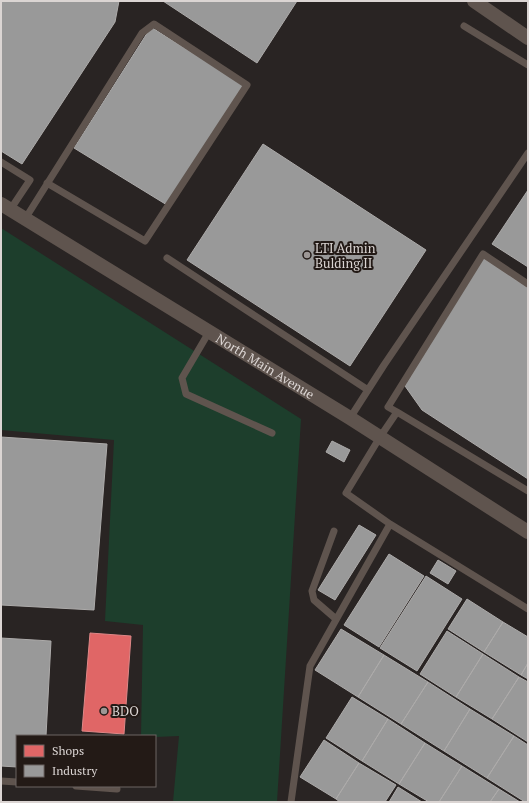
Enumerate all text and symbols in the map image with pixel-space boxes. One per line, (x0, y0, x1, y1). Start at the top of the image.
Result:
place label: LTI Admin Bulding II (315, 239, 376, 272)
marker: LTI Admin Bulding II (302, 250, 312, 260)
street label: North Main Avenue (213, 329, 318, 403)
place label: BDO (112, 702, 139, 720)
marker: BDO (99, 706, 109, 716)
legend (16, 735, 156, 787)
text: Shops (52, 743, 84, 758)
text: Industry (52, 763, 98, 778)

